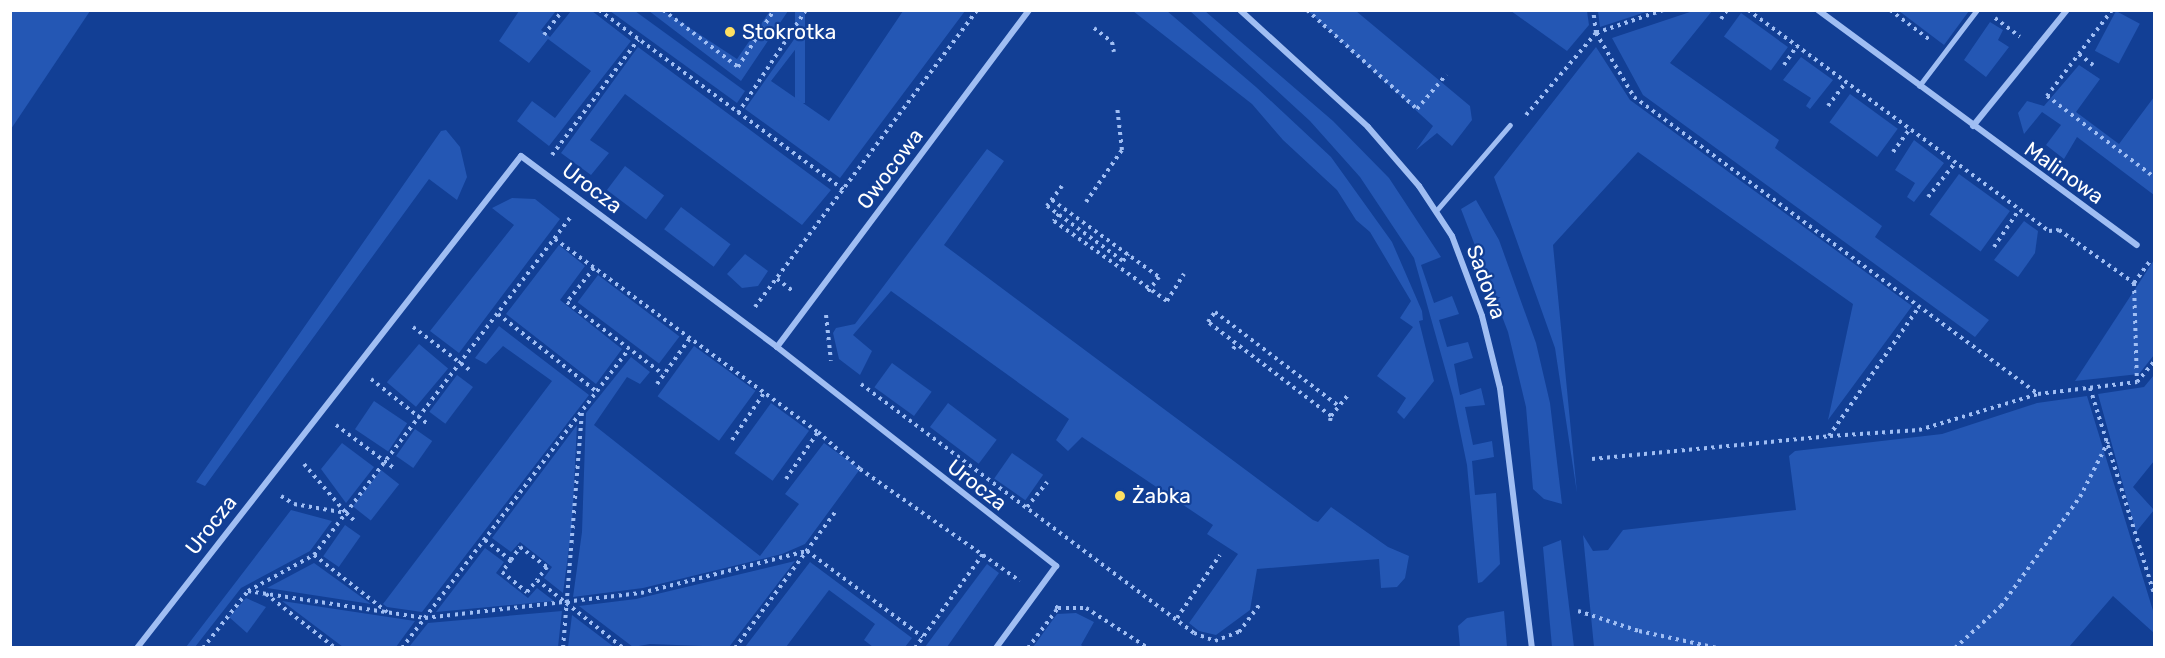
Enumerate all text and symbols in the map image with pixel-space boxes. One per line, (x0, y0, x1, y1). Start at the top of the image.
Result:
place label: Stokrotka (742, 19, 836, 45)
marker: Stokrotka (723, 25, 737, 39)
street label: Owocowa (852, 124, 928, 214)
street label: Malinowa (2019, 137, 2109, 209)
street label: Urocza (557, 157, 627, 219)
street label: Sadowa (1461, 241, 1511, 323)
street label: Urocza (942, 454, 1012, 516)
place label: Żabka (1132, 483, 1191, 509)
marker: Żabka (1113, 489, 1127, 503)
street label: Urocza (180, 490, 242, 560)

